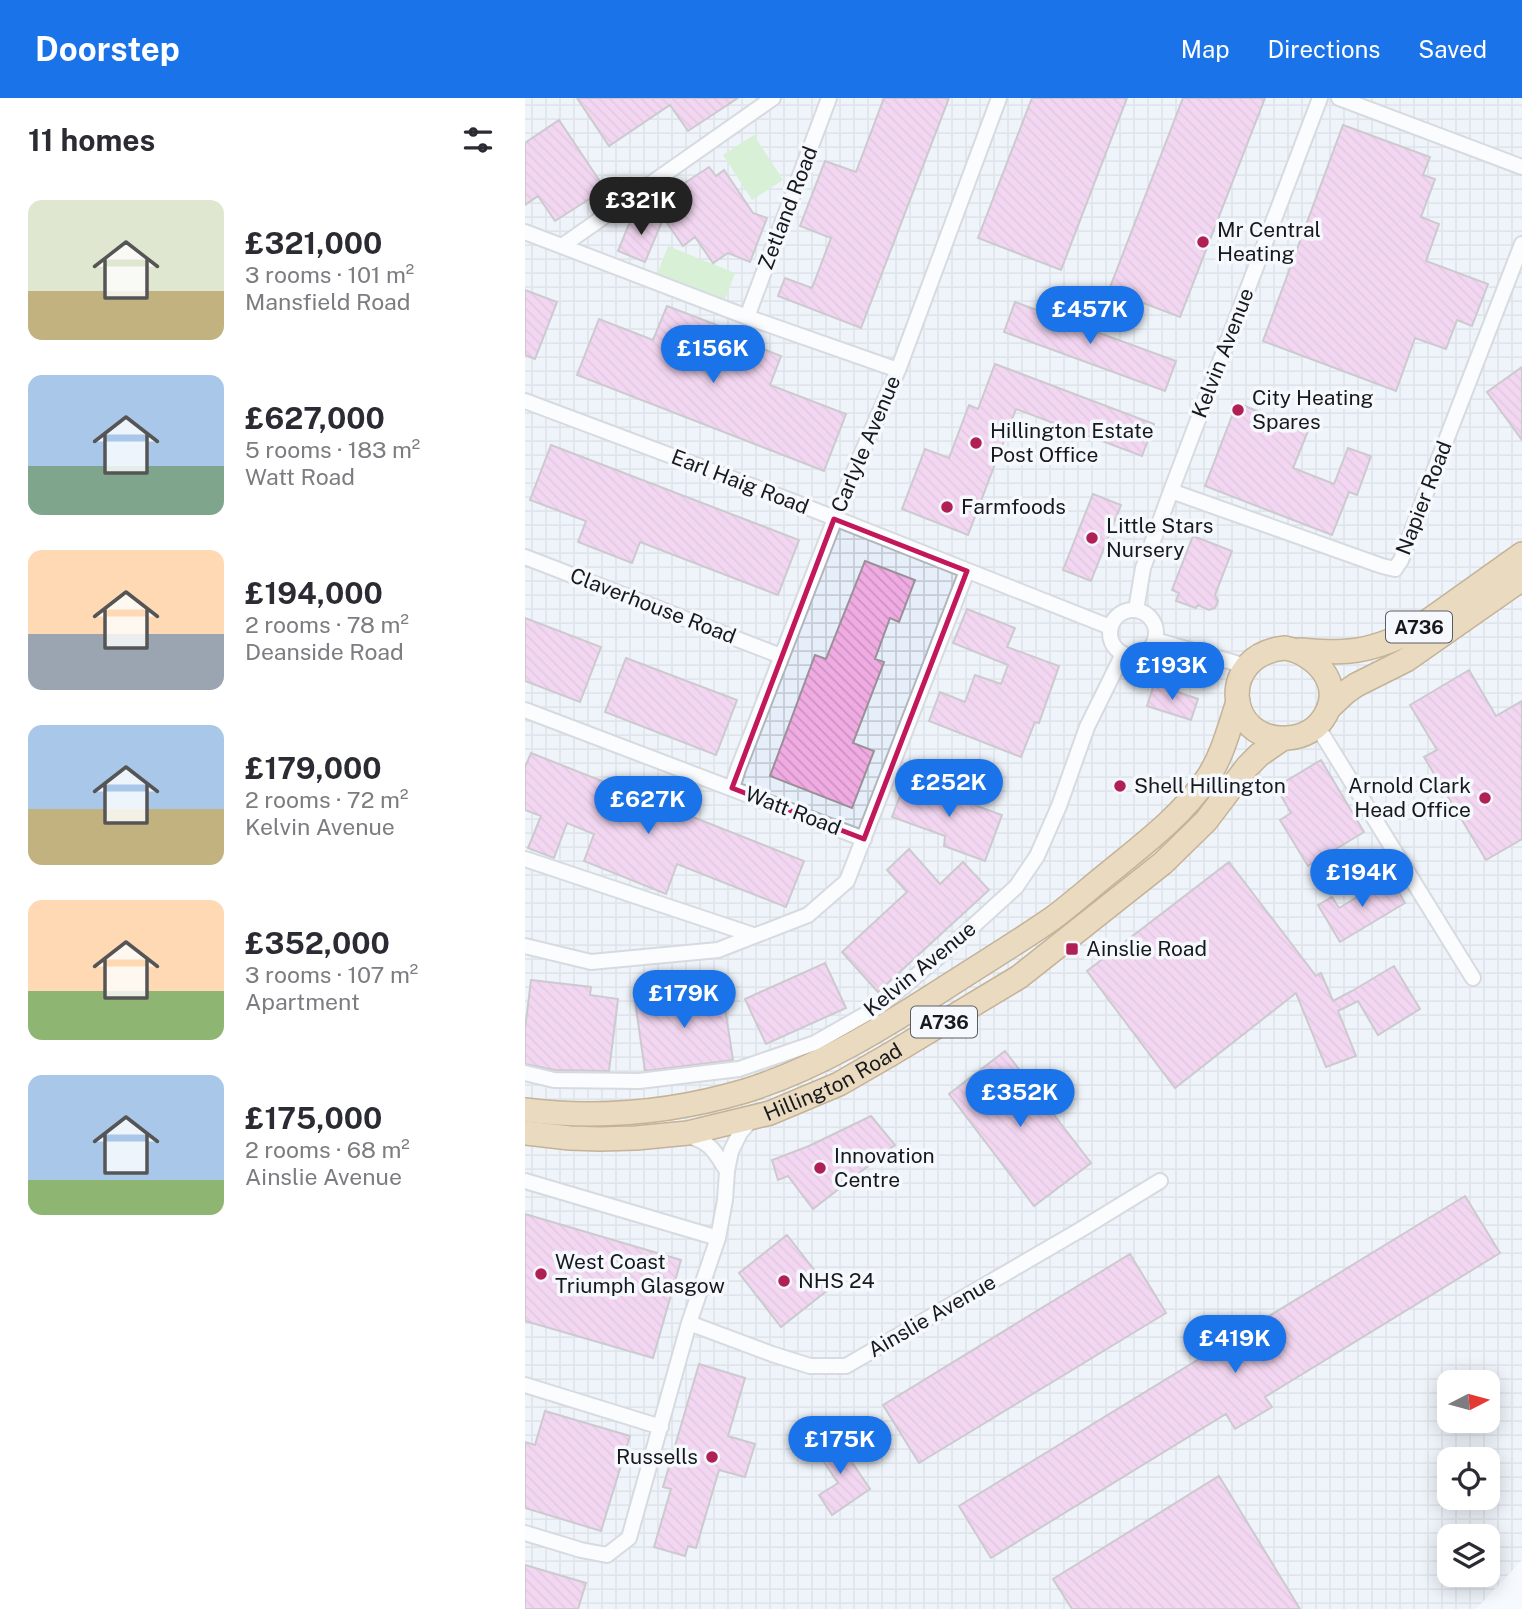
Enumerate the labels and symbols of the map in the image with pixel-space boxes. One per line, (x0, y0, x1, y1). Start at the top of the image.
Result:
street label: Zetland Road (753, 143, 822, 273)
pin: £321K (592, 178, 690, 237)
place label: Mr Central Heating (1217, 217, 1321, 266)
marker: Mr Central Heating (1195, 234, 1211, 250)
street label: Kelvin Avenue (1186, 284, 1259, 421)
pin: £457K (1041, 286, 1139, 346)
pin: £156K (664, 326, 762, 385)
street label: Carlyle Avenue (825, 372, 906, 516)
place label: City Heating Spares (1252, 385, 1374, 434)
marker: City Heating Spares (1230, 402, 1246, 418)
place label: Hillington Estate Post Office (990, 418, 1154, 467)
marker: Hillington Estate Post Office (968, 435, 984, 451)
street label: Napier Road (1390, 437, 1457, 558)
street label: Earl Haig Road (668, 444, 812, 519)
place label: Farmfoods (961, 494, 1066, 519)
marker: Farmfoods (939, 499, 955, 515)
place label: Little Stars Nursery (1106, 513, 1213, 562)
marker: Little Stars Nursery (1084, 530, 1100, 546)
street label: Claverhouse Road (567, 562, 740, 649)
road number: A736 (1386, 612, 1452, 642)
pin: £193K (1123, 642, 1221, 702)
pin: £252K (900, 760, 998, 819)
place label: Shell Hillington (1134, 773, 1286, 798)
place label: Arnold Clark Head Office (1348, 773, 1471, 822)
pin: £627K (599, 776, 697, 836)
marker: Shell Hillington (1112, 778, 1128, 794)
street label: Watt Road (742, 781, 845, 840)
marker: Arnold Clark Head Office (1477, 790, 1493, 806)
pin: £194K (1313, 850, 1411, 909)
street label: Kelvin Avenue (859, 916, 981, 1021)
place label: Ainslie Road (1086, 936, 1207, 961)
marker: Ainslie Road (1064, 941, 1080, 957)
pin: £179K (635, 970, 733, 1030)
road number: A736 (911, 1006, 977, 1038)
street label: Hillington Road (760, 1037, 906, 1126)
pin: £352K (971, 1070, 1069, 1129)
place label: Innovation Centre (834, 1143, 935, 1192)
marker: Innovation Centre (812, 1160, 828, 1176)
place label: West Coast Triumph Glasgow (555, 1249, 725, 1298)
marker: West Coast Triumph Glasgow (533, 1266, 549, 1282)
place label: NHS 24 (798, 1268, 875, 1293)
street label: Ainslie Avenue (863, 1269, 1000, 1362)
marker: NHS 24 (776, 1273, 792, 1289)
pin: £419K (1186, 1316, 1284, 1375)
north arrow (1437, 1370, 1500, 1433)
pin: £175K (791, 1416, 889, 1476)
place label: Russells (616, 1444, 698, 1469)
marker: Russells (704, 1449, 720, 1465)

